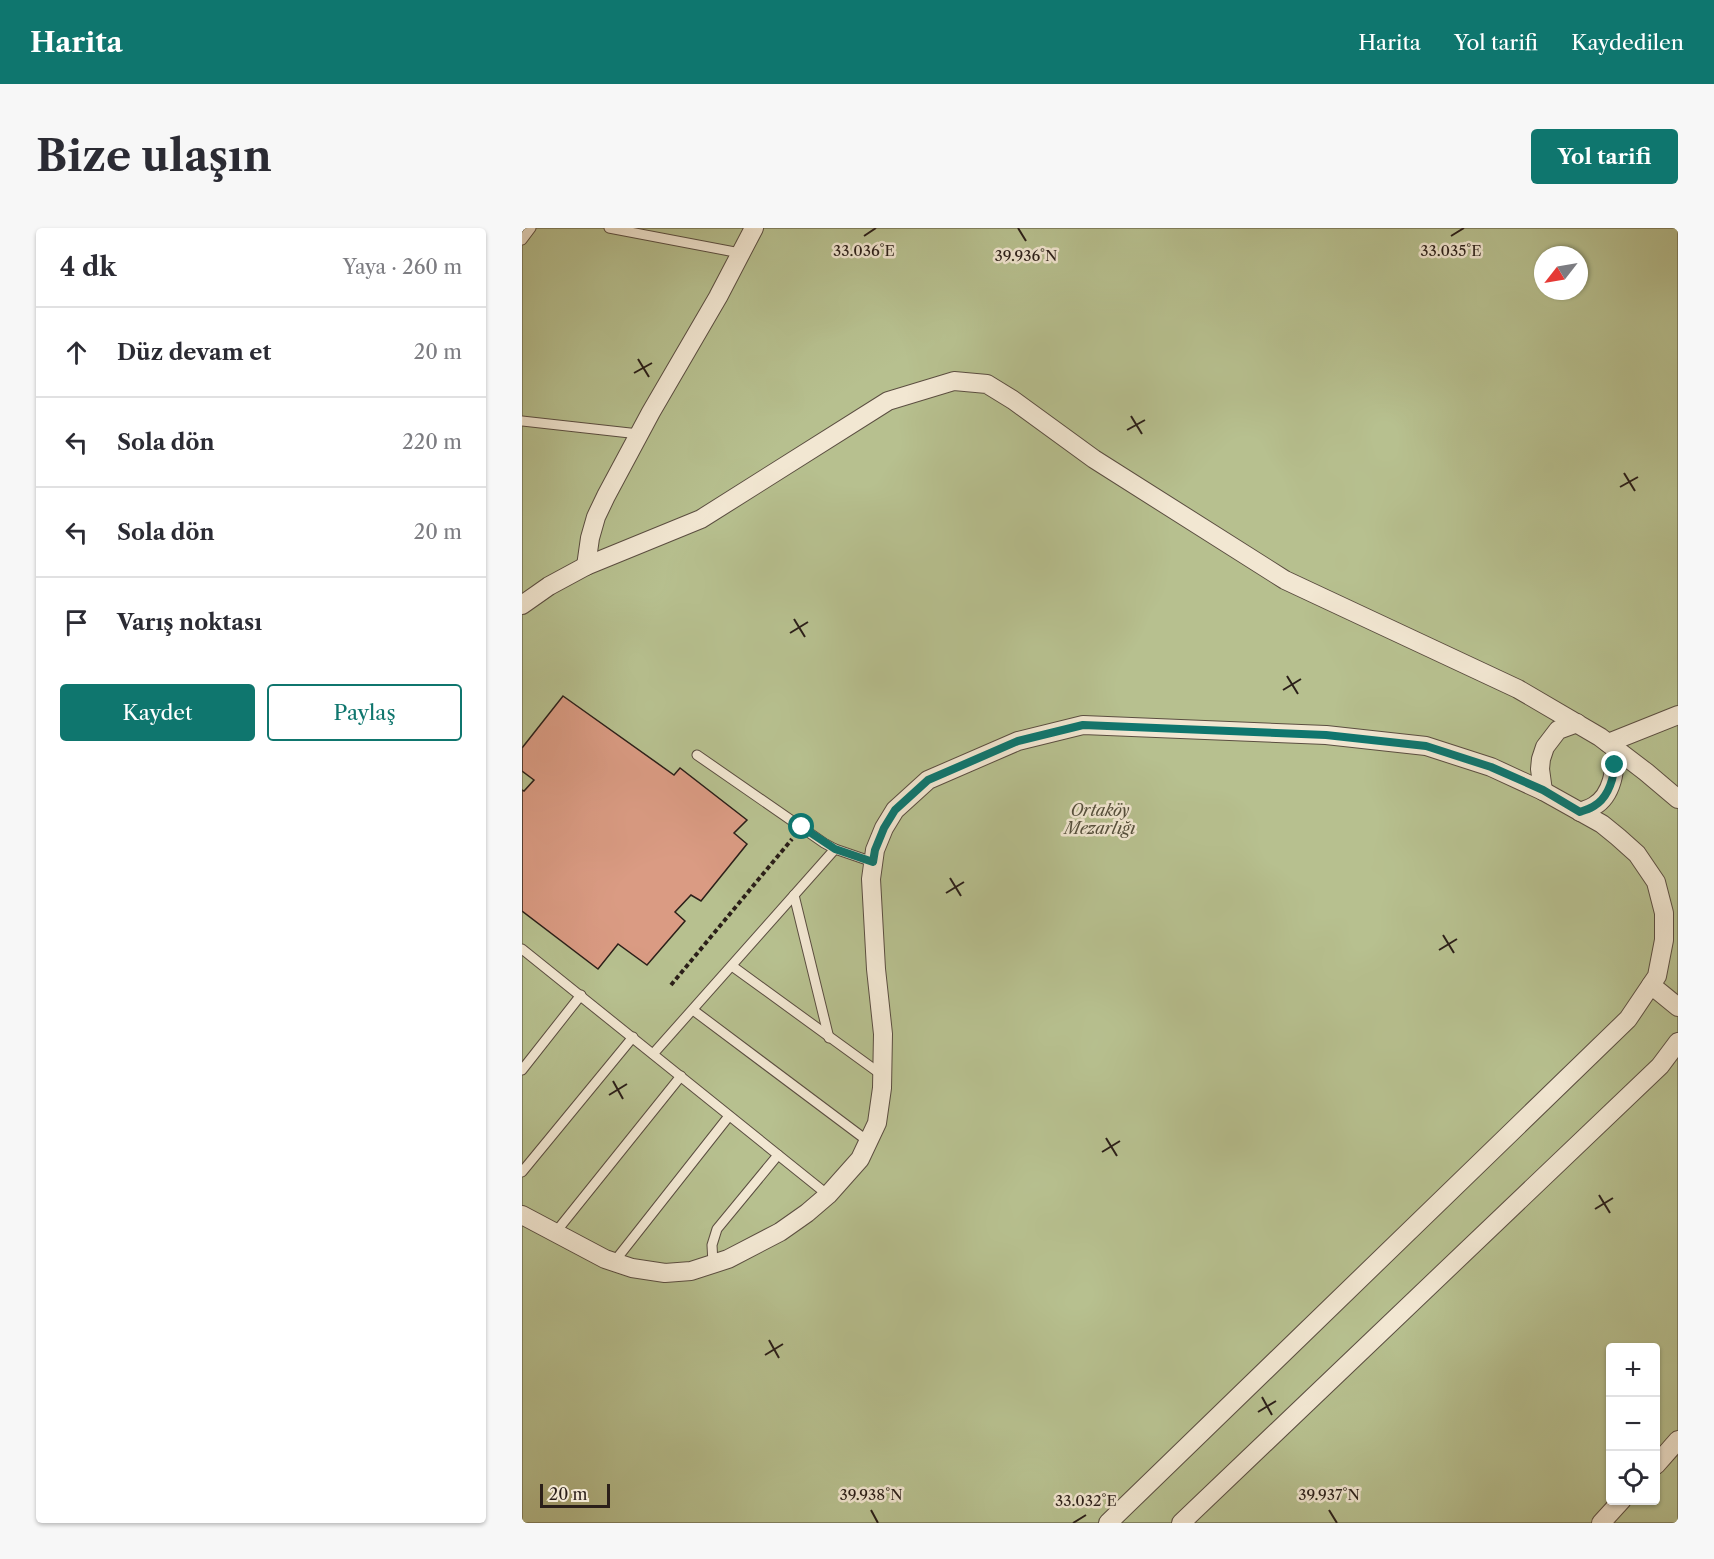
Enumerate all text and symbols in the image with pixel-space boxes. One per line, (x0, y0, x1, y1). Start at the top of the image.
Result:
text: Harita (30, 25, 123, 59)
text: Harita (1358, 30, 1421, 55)
text: Yol tarifi (1454, 30, 1538, 55)
text: Kaydedilen (1571, 30, 1684, 55)
button: Yol tarifi (1531, 129, 1678, 184)
text: Bize ulaşın (36, 130, 272, 182)
text: 33.036°E (833, 241, 895, 260)
text: 33.035°E (1420, 241, 1482, 260)
text: 39.936°N (995, 246, 1057, 265)
north arrow (1534, 246, 1588, 300)
text: 4 dk (60, 251, 116, 283)
text: Yaya · 260 m (343, 255, 462, 279)
icon: ahead (60, 336, 93, 369)
text: Düz devam et (117, 339, 271, 366)
text: 20 m (414, 340, 462, 364)
icon: left (60, 426, 93, 459)
text: Sola dön (117, 429, 215, 456)
text: 220 m (402, 430, 462, 454)
icon: left (60, 516, 93, 549)
text: Sola dön (117, 519, 215, 546)
text: 20 m (414, 520, 462, 544)
icon: arrive (60, 606, 93, 639)
text: Varış noktası (117, 609, 262, 636)
button: Kaydet (60, 684, 255, 741)
button: Paylaş (267, 684, 462, 741)
route end (1601, 751, 1627, 777)
park label: Ortaköy Mezarlığı (1063, 800, 1135, 838)
route start (788, 813, 814, 839)
map controls (1606, 1343, 1660, 1505)
button: + (1606, 1343, 1660, 1397)
button: − (1606, 1397, 1660, 1451)
button: locate (1606, 1451, 1660, 1505)
scale bar (540, 1481, 610, 1508)
text: 20 m (549, 1484, 588, 1504)
text: 39.938°N (839, 1485, 903, 1504)
text: 39.937°N (1298, 1485, 1360, 1504)
text: 33.032°E (1055, 1491, 1117, 1510)

